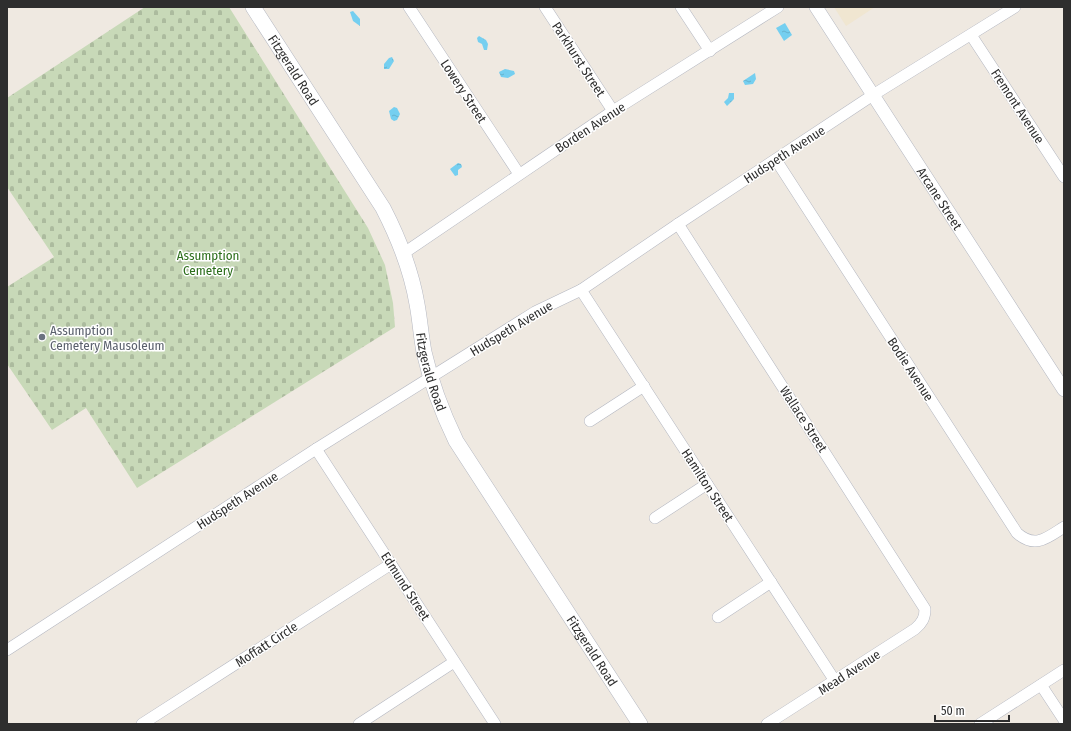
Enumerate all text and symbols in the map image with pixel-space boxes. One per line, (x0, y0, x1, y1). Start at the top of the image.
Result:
street label: Parkhurst Street (549, 19, 609, 100)
street label: Fitzgerald Road (265, 32, 322, 108)
street label: Lowery Street (438, 57, 490, 126)
street label: Fremont Avenue (988, 66, 1047, 146)
street label: Borden Avenue (552, 99, 628, 156)
street label: Hudspeth Avenue (741, 123, 828, 186)
street label: Arcane Street (914, 165, 966, 233)
park label: Assumption Cemetery (177, 248, 239, 278)
street label: Hudspeth Avenue (467, 298, 555, 359)
place label: Assumption Cemetery Mausoleum (50, 323, 164, 353)
marker: Assumption Cemetery Mausoleum (37, 332, 47, 342)
street label: Fitzgerald Road (413, 332, 449, 413)
street label: Bodie Avenue (884, 335, 937, 404)
street label: Wallace Street (777, 384, 831, 456)
street label: Hamilton Street (678, 446, 737, 525)
street label: Hudspeth Avenue (194, 469, 281, 532)
street label: Edmund Street (378, 549, 434, 624)
street label: Fitzgerald Road (564, 613, 620, 689)
street label: Moffatt Circle (232, 619, 300, 670)
street label: Mead Avenue (815, 647, 883, 698)
scale bar (935, 697, 1009, 723)
text: 50 m (941, 704, 965, 718)

